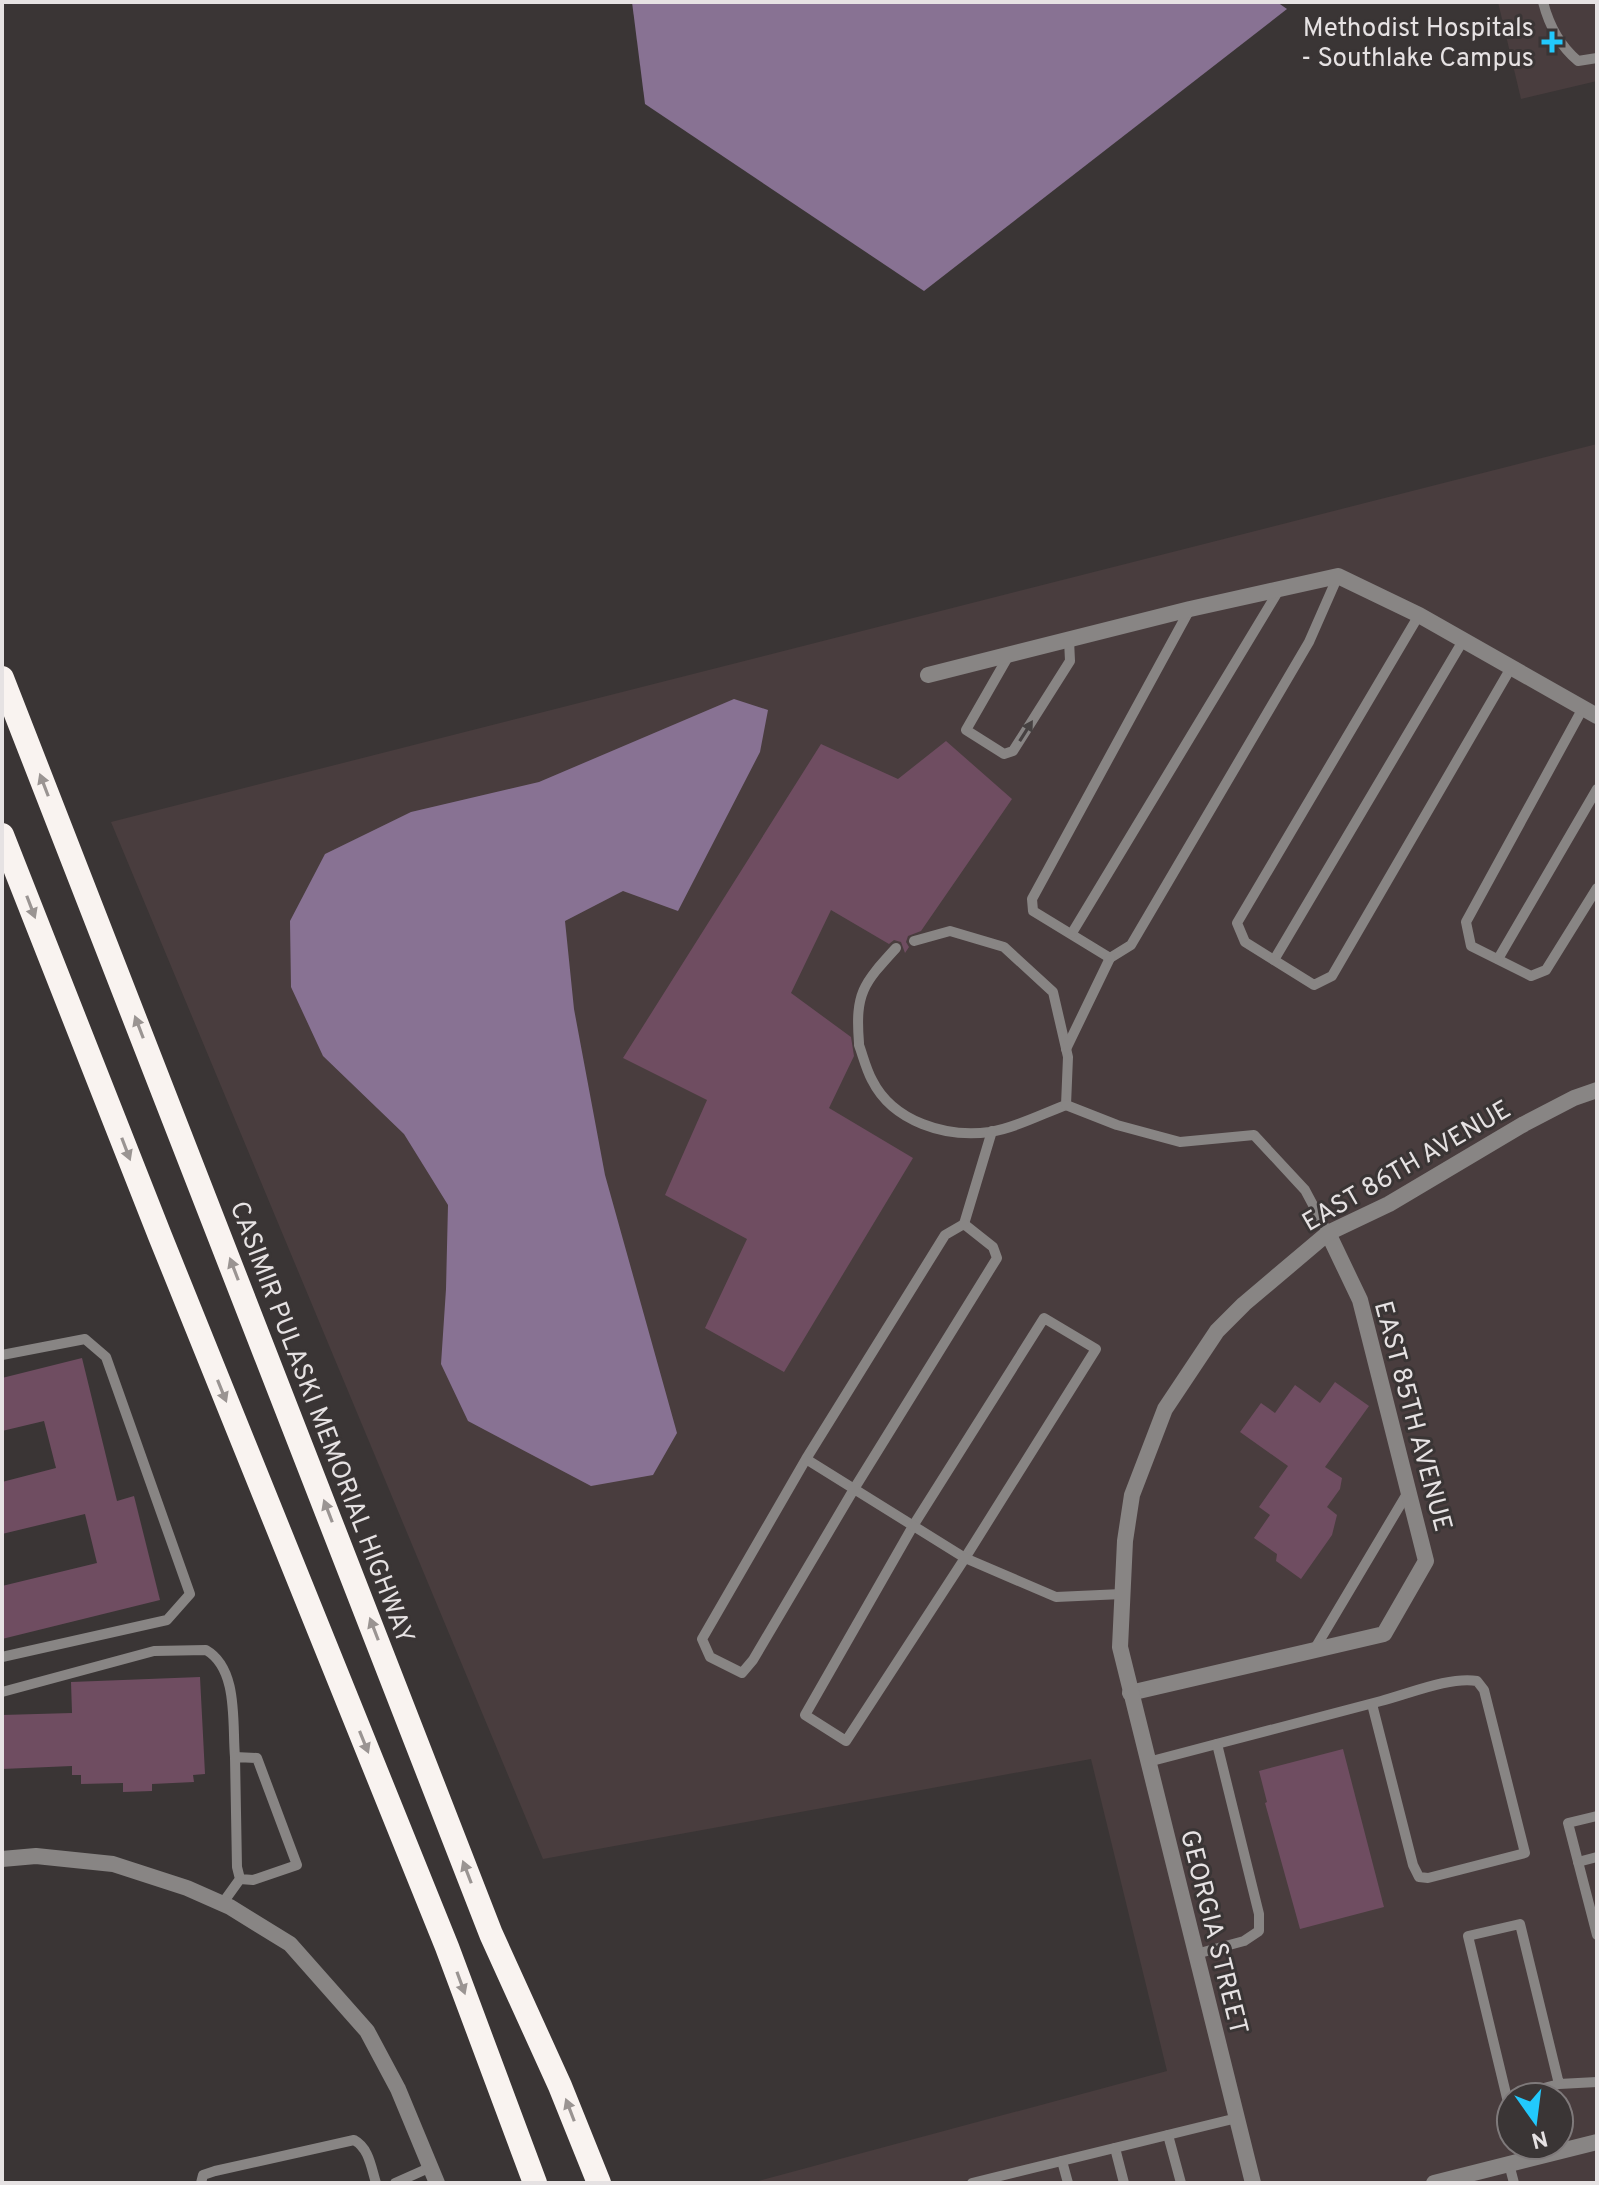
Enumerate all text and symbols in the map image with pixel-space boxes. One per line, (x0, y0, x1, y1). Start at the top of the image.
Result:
place label: Methodist Hospitals - Southlake Campus (1301, 13, 1534, 76)
marker: Methodist Hospitals - Southlake Campus (1541, 31, 1563, 53)
one-way arrow (1019, 720, 1033, 742)
one-way arrow (37, 773, 50, 797)
one-way arrow (24, 895, 37, 919)
one-way arrow (132, 1015, 145, 1039)
street label: EAST 86TH AVENUE (1297, 1094, 1518, 1240)
one-way arrow (120, 1137, 133, 1161)
street label: CASIMIR PULASKI MEMORIAL HIGHWAY (221, 1197, 421, 1649)
one-way arrow (227, 1257, 240, 1281)
street label: EAST 85TH AVENUE (1365, 1298, 1458, 1535)
one-way arrow (216, 1379, 229, 1403)
one-way arrow (321, 1499, 334, 1523)
one-way arrow (367, 1617, 380, 1641)
one-way arrow (358, 1730, 371, 1754)
street label: GEORGIA STREET (1171, 1827, 1254, 2038)
one-way arrow (460, 1860, 473, 1884)
one-way arrow (455, 1972, 467, 1996)
north arrow (1495, 2081, 1575, 2161)
one-way arrow (563, 2098, 576, 2122)
text: N (1528, 2123, 1550, 2153)

